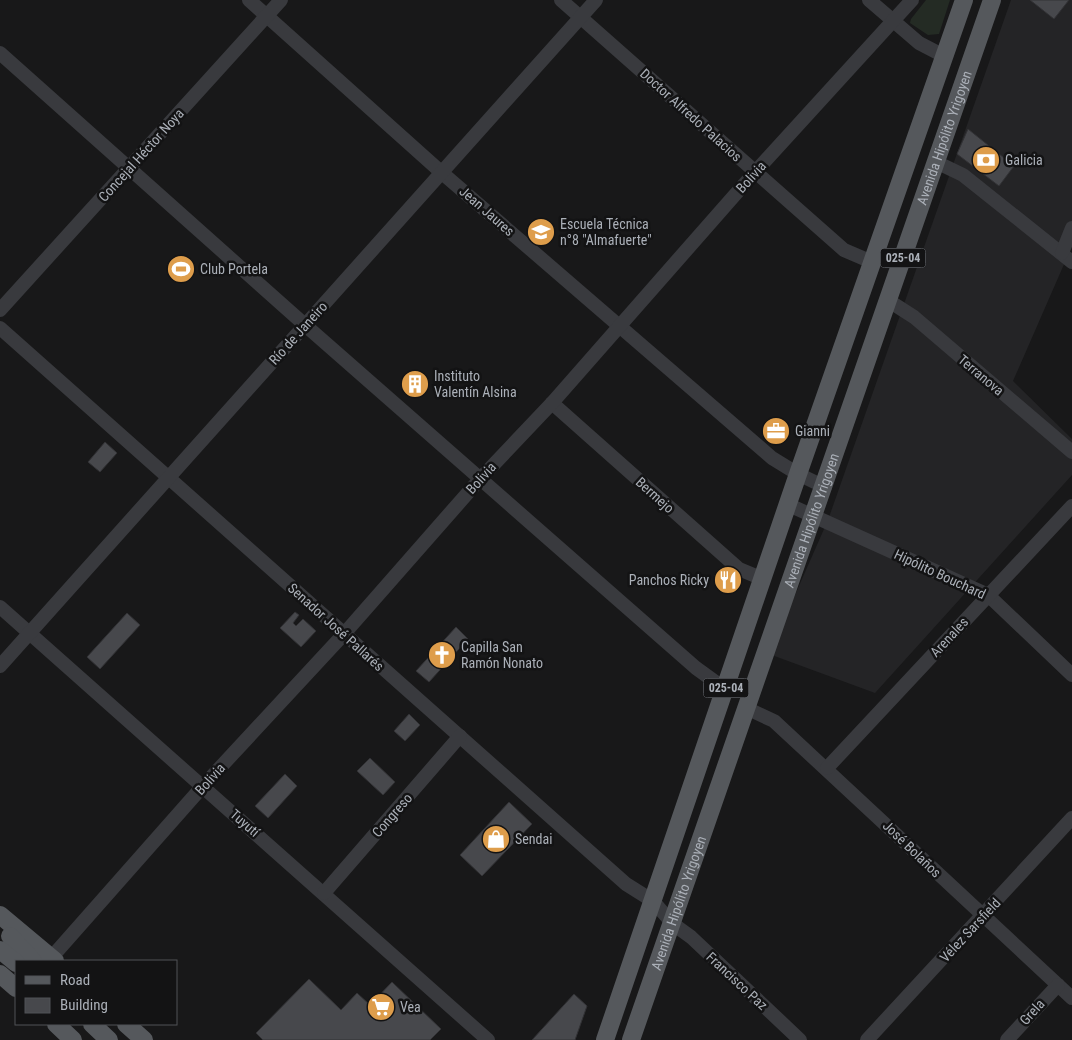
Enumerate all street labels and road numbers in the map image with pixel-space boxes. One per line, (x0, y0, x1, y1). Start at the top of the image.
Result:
street label: Doctor Alfredo Palacios (637, 65, 745, 165)
street label: Avenida Hipólito Yrigoyen (913, 69, 975, 207)
street label: Concejal Héctor Noya (95, 105, 187, 205)
street label: Bolivia (733, 158, 769, 196)
street label: Jean Jaures (456, 183, 518, 239)
road number: 025-04 (880, 248, 926, 268)
street label: Río de Janeiro (266, 298, 330, 368)
street label: Terranova (955, 351, 1007, 399)
street label: Avenida Hipólito Yrigoyen (781, 451, 842, 590)
street label: Bolivia (463, 459, 499, 497)
street label: Bermejo (633, 474, 677, 516)
street label: Hipólito Bouchard (892, 546, 988, 602)
street label: Senador José Pallarés (285, 580, 387, 674)
street label: Arenales (927, 614, 971, 660)
road number: 025-04 (704, 678, 748, 698)
street label: Bolivia (192, 760, 228, 798)
street label: Congreso (369, 790, 415, 840)
street label: Tuyutí (227, 806, 263, 840)
street label: José Bolaños (880, 817, 944, 881)
street label: Avenida Hipólito Yrigoyen (648, 834, 709, 972)
street label: Vélez Sarsfield (936, 895, 1004, 965)
street label: Francisco Paz (703, 949, 771, 1013)
street label: Grela (1016, 996, 1048, 1028)

